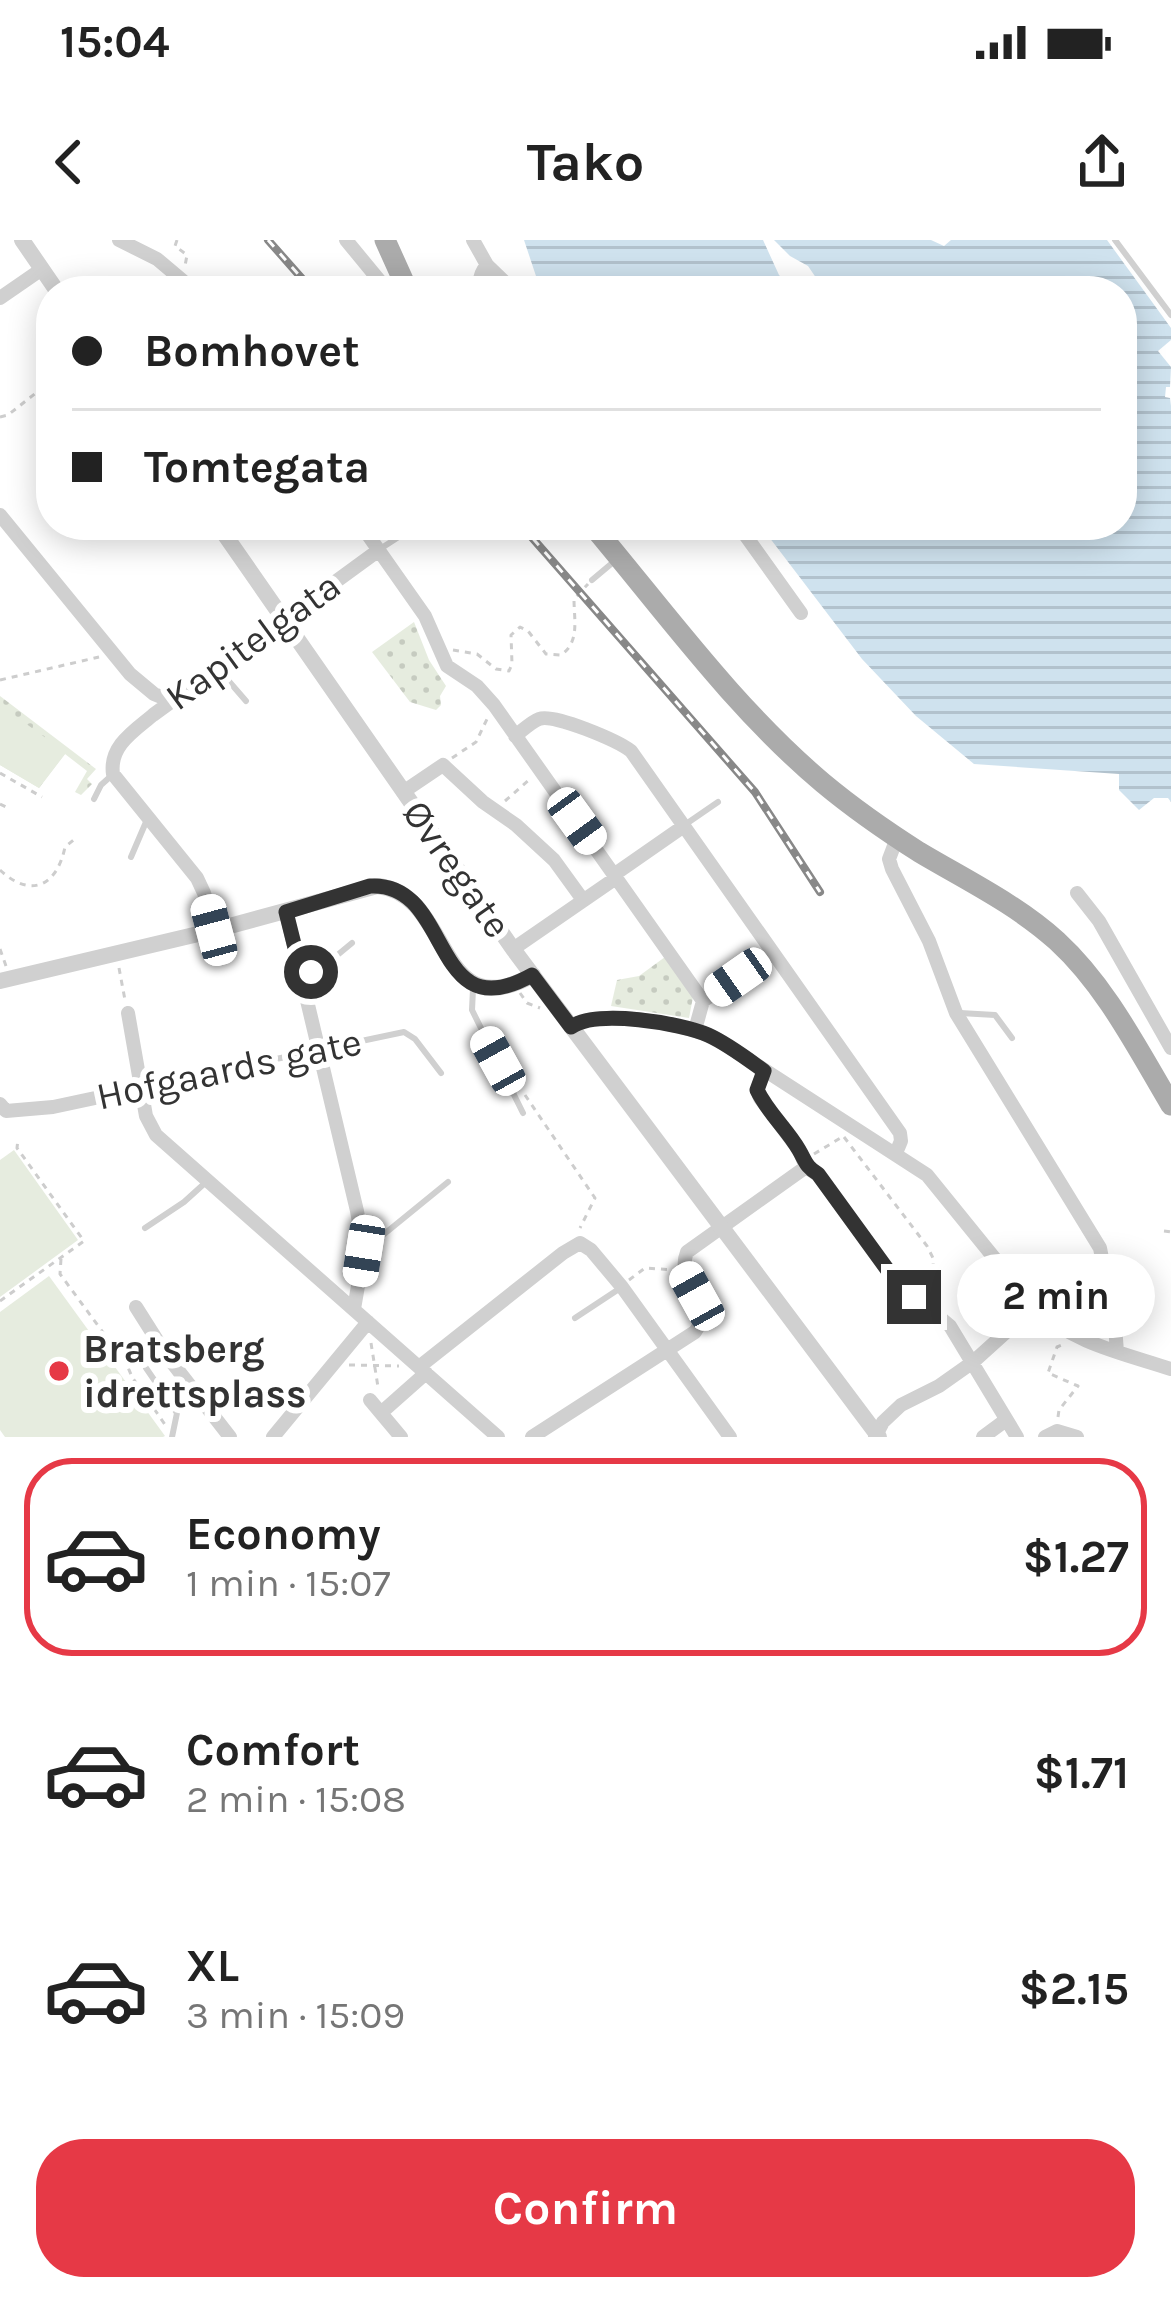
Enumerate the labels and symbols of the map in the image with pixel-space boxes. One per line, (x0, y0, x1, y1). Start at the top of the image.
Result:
street label: Kapitelgata (157, 562, 349, 720)
car (541, 781, 613, 861)
street label: Øvregate (393, 791, 521, 947)
car (187, 891, 241, 969)
car (698, 942, 778, 1012)
route start (284, 945, 338, 999)
street label: Hofgaards gate (92, 1018, 366, 1120)
car (465, 1021, 531, 1101)
car (341, 1213, 387, 1289)
callout: 2 min (956, 1255, 1154, 1339)
car (664, 1256, 730, 1336)
route end (887, 1270, 941, 1324)
place label: Bratsberg idrettsplass (83, 1326, 307, 1417)
marker: Bratsberg idrettsplass (46, 1358, 72, 1384)

